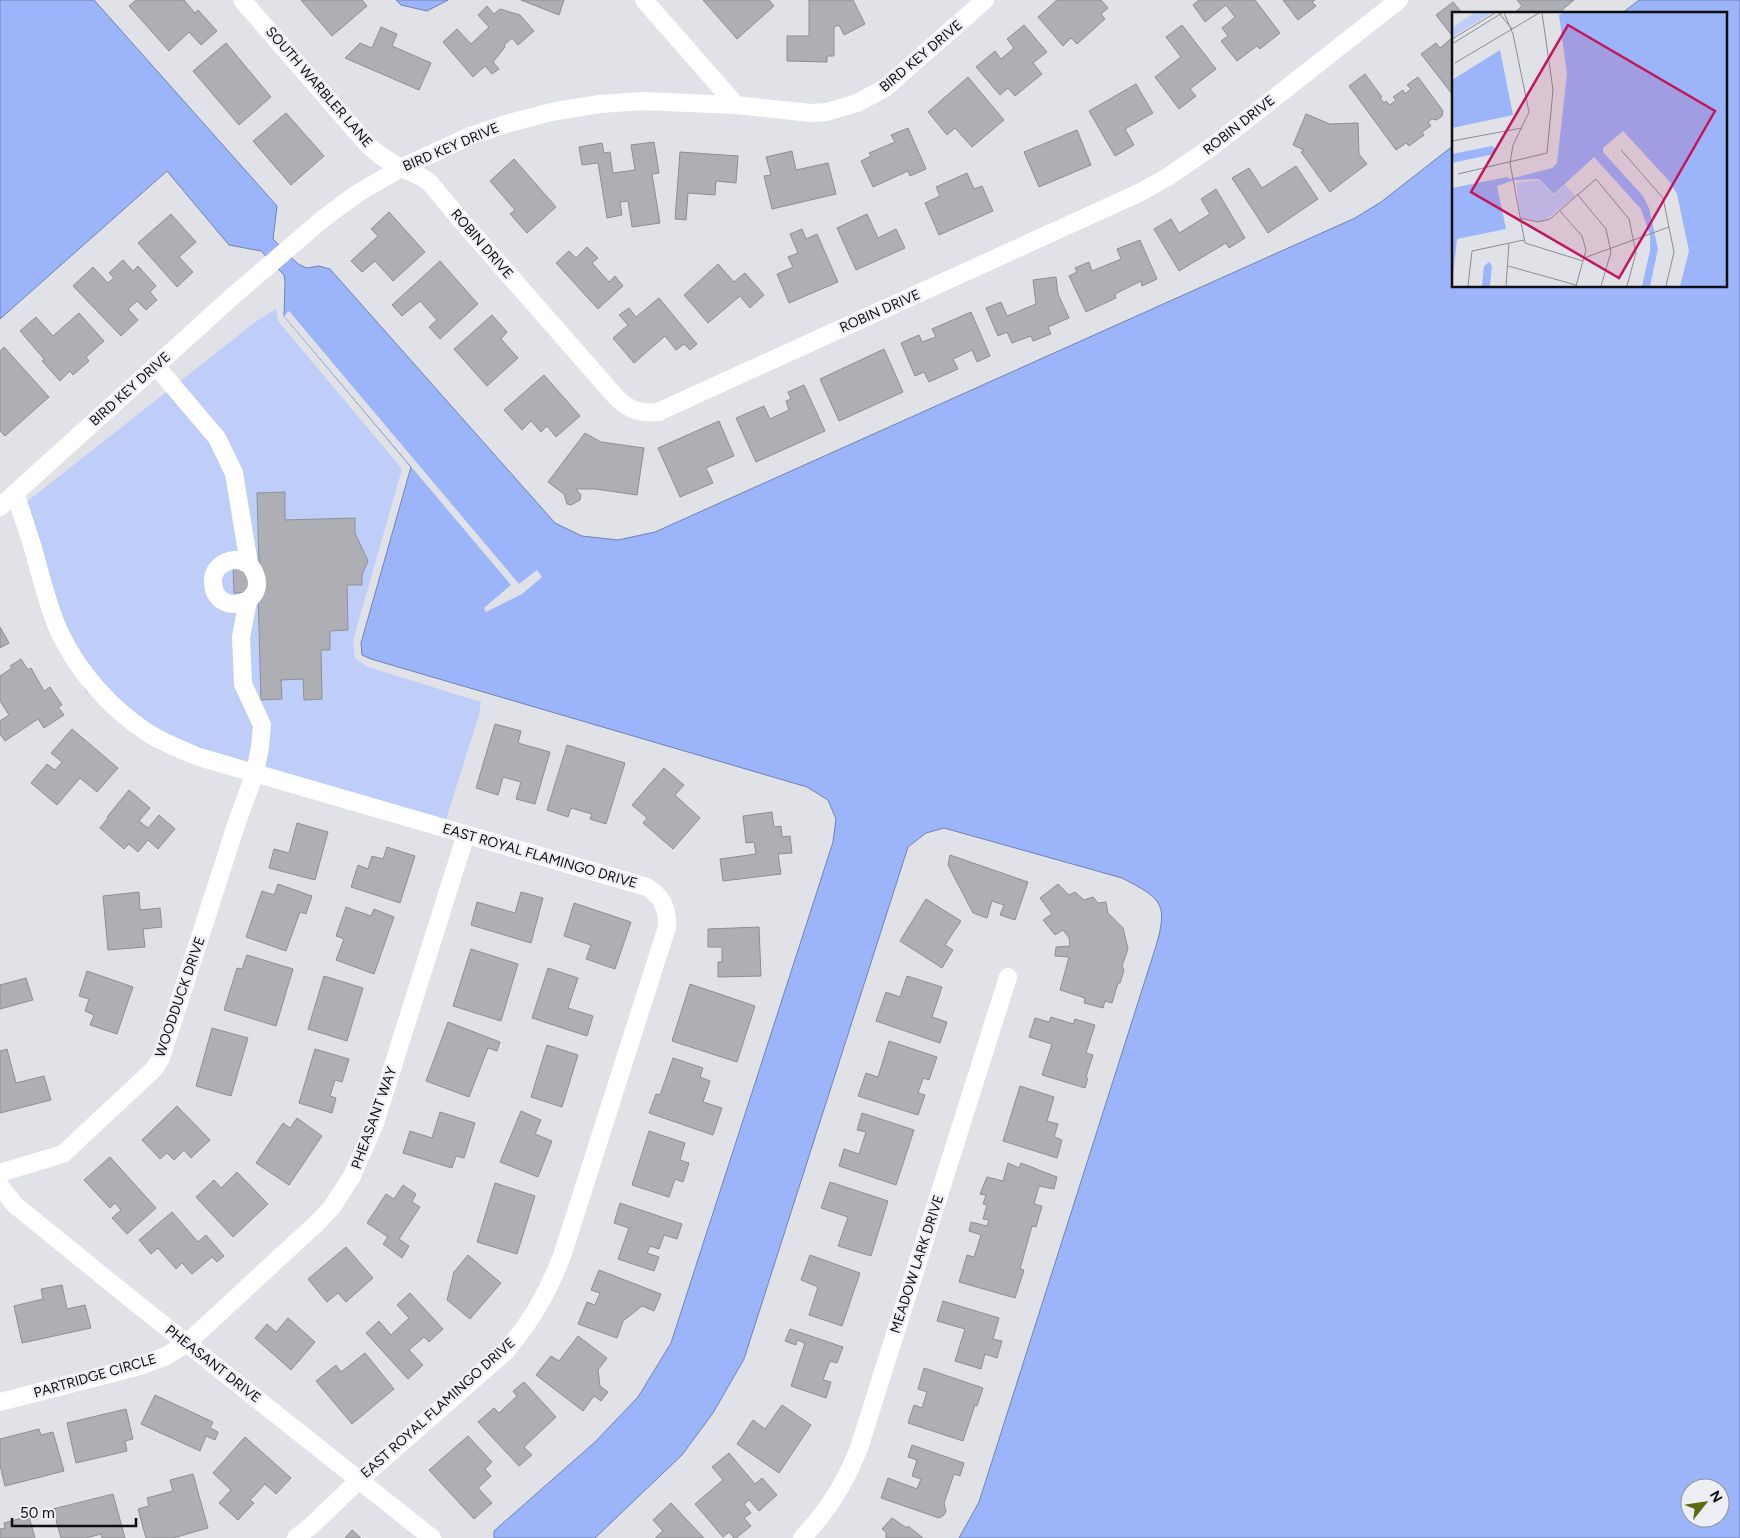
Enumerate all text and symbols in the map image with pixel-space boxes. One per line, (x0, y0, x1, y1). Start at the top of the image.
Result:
inset map (1452, 12, 1728, 288)
street label: BIRD KEY DRIVE (876, 16, 966, 96)
street label: SOUTH WARBLER LANE (262, 23, 376, 151)
street label: ROBIN DRIVE (1200, 92, 1278, 158)
street label: BIRD KEY DRIVE (400, 119, 502, 175)
street label: ROBIN DRIVE (447, 206, 517, 282)
street label: ROBIN DRIVE (837, 286, 923, 336)
street label: BIRD KEY DRIVE (86, 348, 174, 430)
street label: EAST ROYAL FLAMINGO DRIVE (441, 820, 639, 892)
street label: WOODDUCK DRIVE (151, 934, 209, 1060)
street label: PHEASANT WAY (348, 1064, 401, 1171)
street label: MEADOW LARK DRIVE (887, 1193, 947, 1335)
street label: PHEASANT DRIVE (162, 1321, 264, 1407)
street label: EAST ROYAL FLAMINGO DRIVE (357, 1334, 519, 1482)
street label: PARTRIDGE CIRCLE (32, 1350, 158, 1402)
north arrow (1680, 1478, 1730, 1528)
text: N (1706, 1488, 1726, 1506)
scale bar (12, 1496, 136, 1528)
text: 50 m (20, 1504, 55, 1522)

